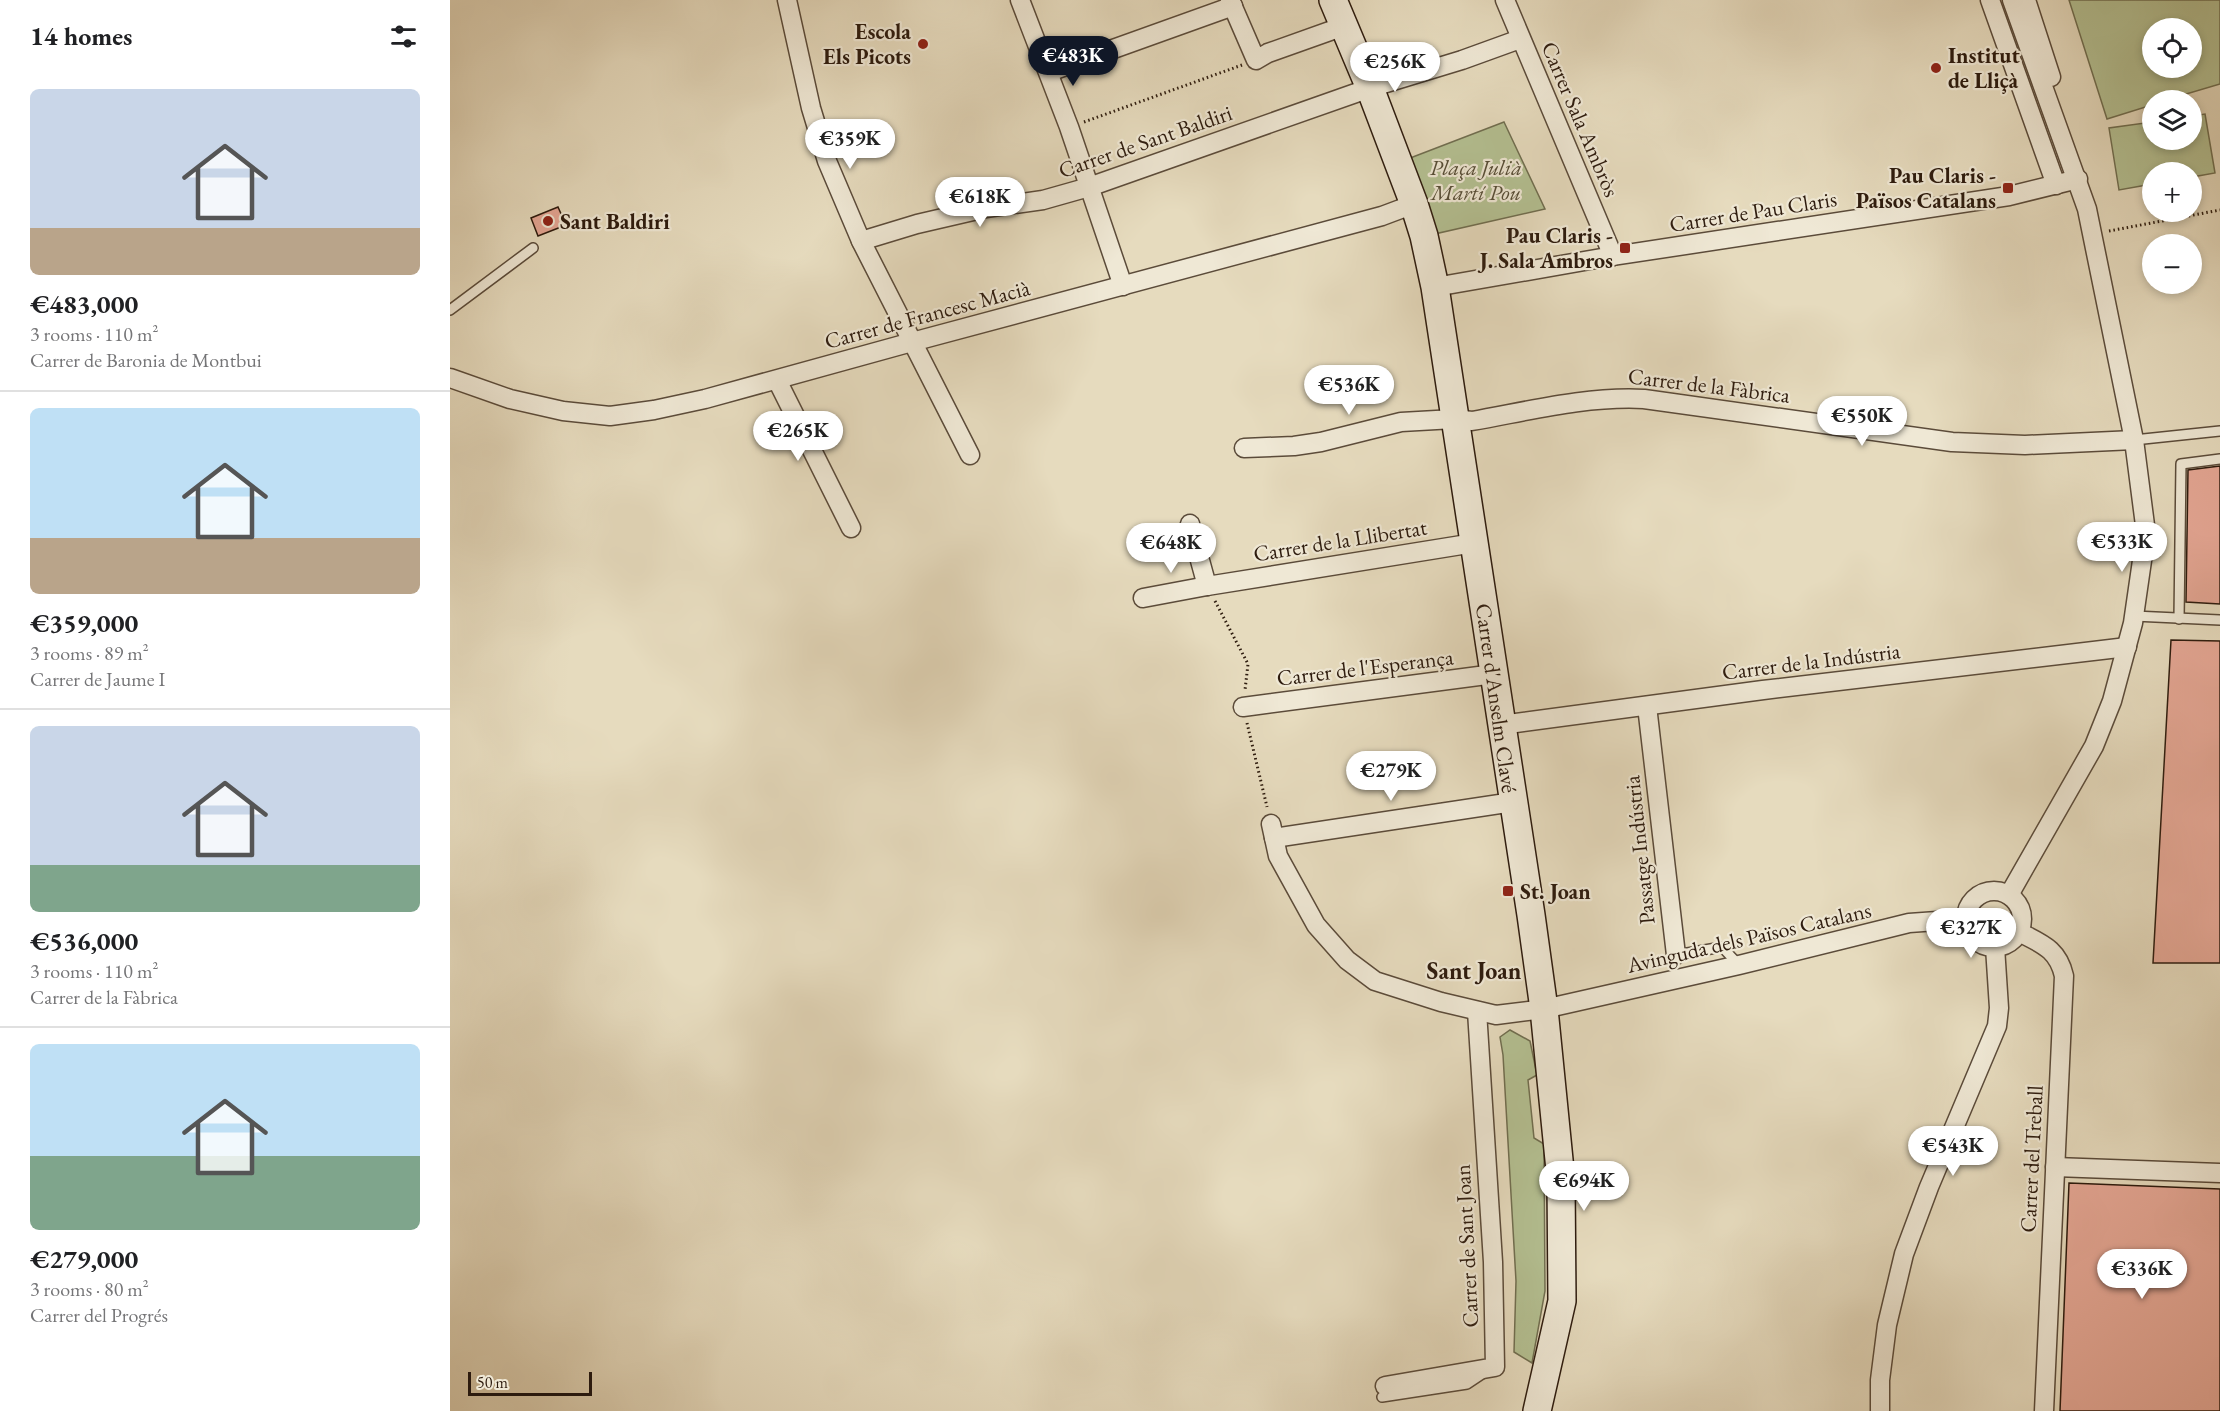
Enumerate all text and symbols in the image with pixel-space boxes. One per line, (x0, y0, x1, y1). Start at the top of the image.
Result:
place label: Escola Els Picots (823, 17, 911, 71)
map controls (2142, 18, 2202, 294)
button: locate (2142, 18, 2202, 78)
text: 14 homes (30, 19, 132, 53)
icon: filters (387, 20, 420, 53)
pin: €483K (1031, 36, 1115, 87)
marker: Escola Els Picots (916, 37, 930, 51)
street label: Carrer Sala Ambròs (1535, 37, 1626, 201)
place label: Institut de Lliçà (1948, 41, 2020, 95)
text: €483K (1042, 42, 1104, 68)
pin: €256K (1353, 42, 1437, 93)
text: €256K (1364, 48, 1426, 74)
marker: Institut de Lliçà (1929, 61, 1943, 75)
button: layers (2142, 90, 2202, 150)
street label: Carrer de Sant Baldiri (1055, 98, 1236, 185)
pin: €359K (808, 119, 892, 170)
text: €359K (819, 125, 881, 151)
icon: home (171, 128, 279, 236)
park label: Plaça Julià Martí Pou (1429, 153, 1522, 207)
place label: Pau Claris - Països Catalans (1856, 161, 1996, 215)
button: + (2142, 162, 2202, 222)
pin: €618K (938, 177, 1022, 228)
marker: Pau Claris - Països Catalans (2001, 181, 2015, 195)
text: €618K (949, 183, 1011, 209)
street label: Carrer de Pau Claris (1667, 184, 1839, 239)
place label: Sant Baldiri (560, 207, 670, 236)
marker: Sant Baldiri (541, 214, 555, 228)
place label: Pau Claris - J. Sala Ambros (1478, 221, 1613, 275)
button: − (2142, 234, 2202, 294)
marker: Pau Claris - J. Sala Ambros (1618, 241, 1632, 255)
street label: Carrer de Francesc Macià (821, 273, 1033, 356)
text: €483,000 (30, 287, 138, 321)
text: 3 rooms · 110 m² (30, 321, 158, 347)
text: Carrer de Baronia de Montbui (30, 347, 262, 373)
street label: Carrer de la Fàbrica (1626, 361, 1792, 410)
pin: €536K (1307, 365, 1391, 416)
text: €536K (1318, 371, 1380, 397)
pin: €550K (1820, 396, 1904, 447)
text: €550K (1831, 402, 1893, 428)
pin: €265K (756, 411, 840, 462)
text: €265K (767, 417, 829, 443)
icon: home (171, 447, 279, 555)
street label: Carrer de la Llibertat (1251, 512, 1429, 569)
pin: €533K (2080, 522, 2164, 573)
pin: €648K (1129, 523, 1213, 574)
text: €533K (2091, 528, 2153, 554)
text: €648K (1140, 529, 1202, 555)
street label: Carrer d'Anselm Clavé (1469, 601, 1524, 795)
text: €359,000 (30, 606, 138, 640)
street label: Carrer de la Indústria (1720, 636, 1902, 687)
text: 3 rooms · 89 m² (30, 640, 149, 666)
street label: Carrer de l'Esperança (1275, 642, 1455, 693)
text: Carrer de Jaume I (30, 666, 165, 692)
pin: €279K (1349, 751, 1433, 802)
text: €279K (1360, 757, 1422, 783)
icon: home (171, 765, 279, 873)
street label: Passatge Indústria (1617, 774, 1662, 926)
place label: St. Joan (1520, 877, 1591, 906)
marker: St. Joan (1501, 884, 1515, 898)
street label: Avinguda dels Països Catalans (1623, 895, 1874, 980)
pin: €327K (1929, 908, 2013, 959)
text: €327K (1940, 914, 2002, 940)
text: €536,000 (30, 924, 138, 958)
district label: Sant Joan (1427, 955, 1522, 986)
text: 3 rooms · 110 m² (30, 958, 158, 984)
text: Carrer de la Fàbrica (30, 984, 178, 1010)
icon: home (171, 1083, 279, 1191)
street label: Carrer del Treball (2013, 1085, 2050, 1233)
pin: €543K (1911, 1126, 1995, 1177)
text: €543K (1922, 1132, 1984, 1158)
pin: €694K (1542, 1161, 1626, 1212)
street label: Carrer de Sant Joan (1448, 1163, 1485, 1329)
text: €694K (1553, 1167, 1615, 1193)
text: €279,000 (30, 1242, 138, 1276)
pin: €336K (2100, 1249, 2184, 1300)
text: €336K (2111, 1255, 2173, 1281)
text: 3 rooms · 80 m² (30, 1276, 149, 1302)
text: Carrer del Progrés (30, 1302, 168, 1328)
scale bar (468, 1369, 592, 1396)
text: 50 m (477, 1372, 508, 1393)

